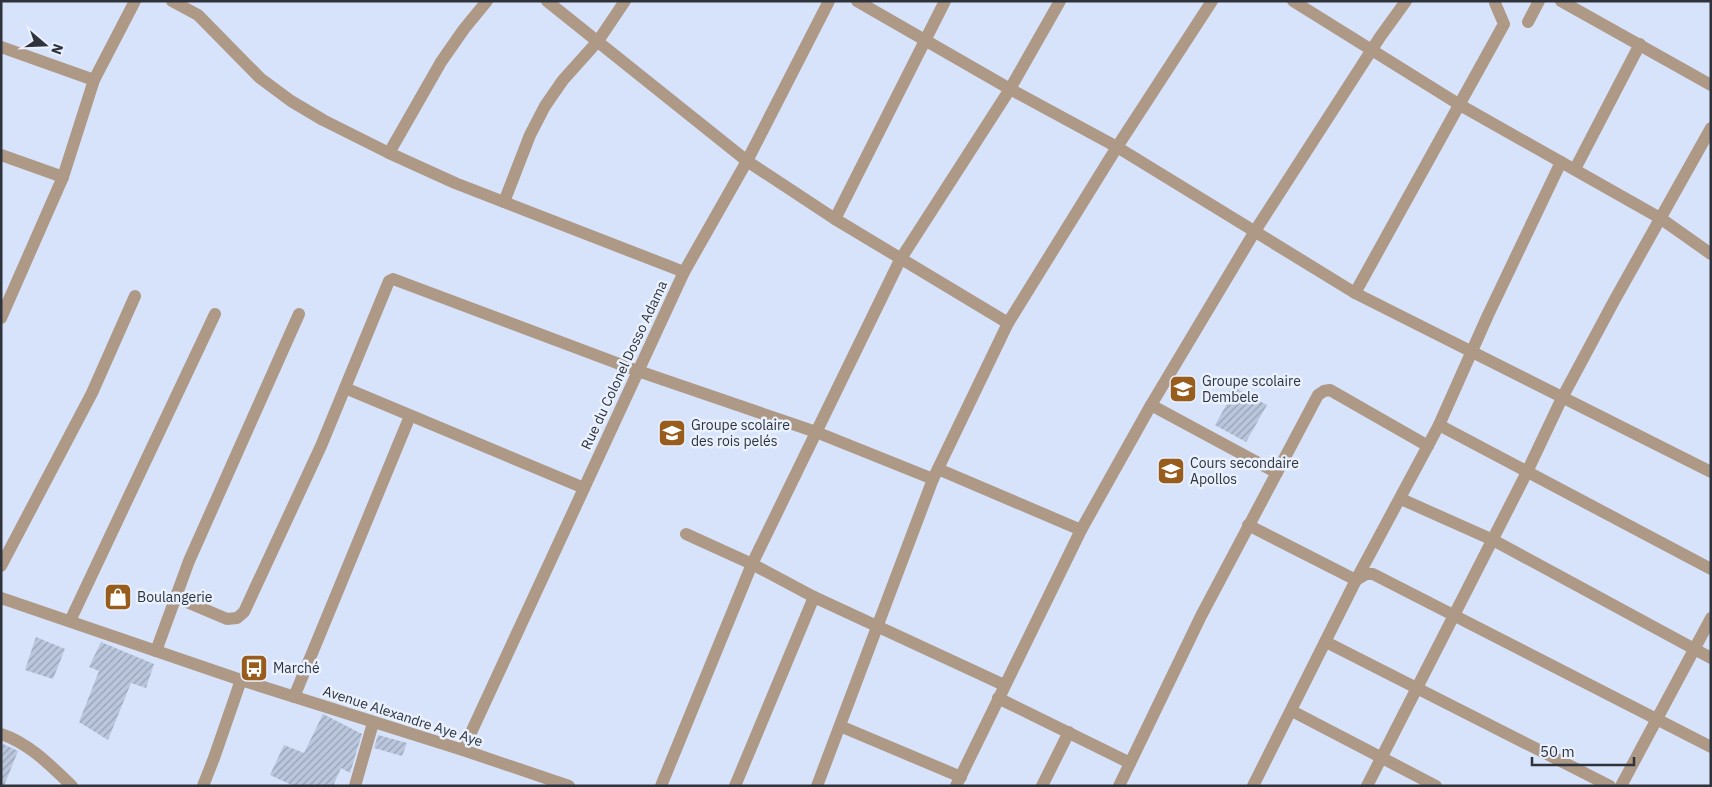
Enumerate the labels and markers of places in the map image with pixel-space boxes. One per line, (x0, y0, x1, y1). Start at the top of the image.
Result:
place label: Groupe scolaire Dembele (1202, 372, 1301, 406)
school or university icon: Groupe scolaire Dembele (1168, 374, 1198, 404)
place label: Groupe scolaire des rois pelés (691, 416, 790, 450)
school or university icon: Groupe scolaire des rois pelés (657, 418, 687, 448)
place label: Cours secondaire Apollos (1190, 454, 1299, 488)
school or university icon: Cours secondaire Apollos (1156, 456, 1186, 486)
shop icon: Boulangerie (103, 582, 133, 612)
place label: Boulangerie (137, 588, 213, 606)
bus stop icon: Marché (239, 653, 269, 683)
place label: Marché (273, 659, 320, 677)

